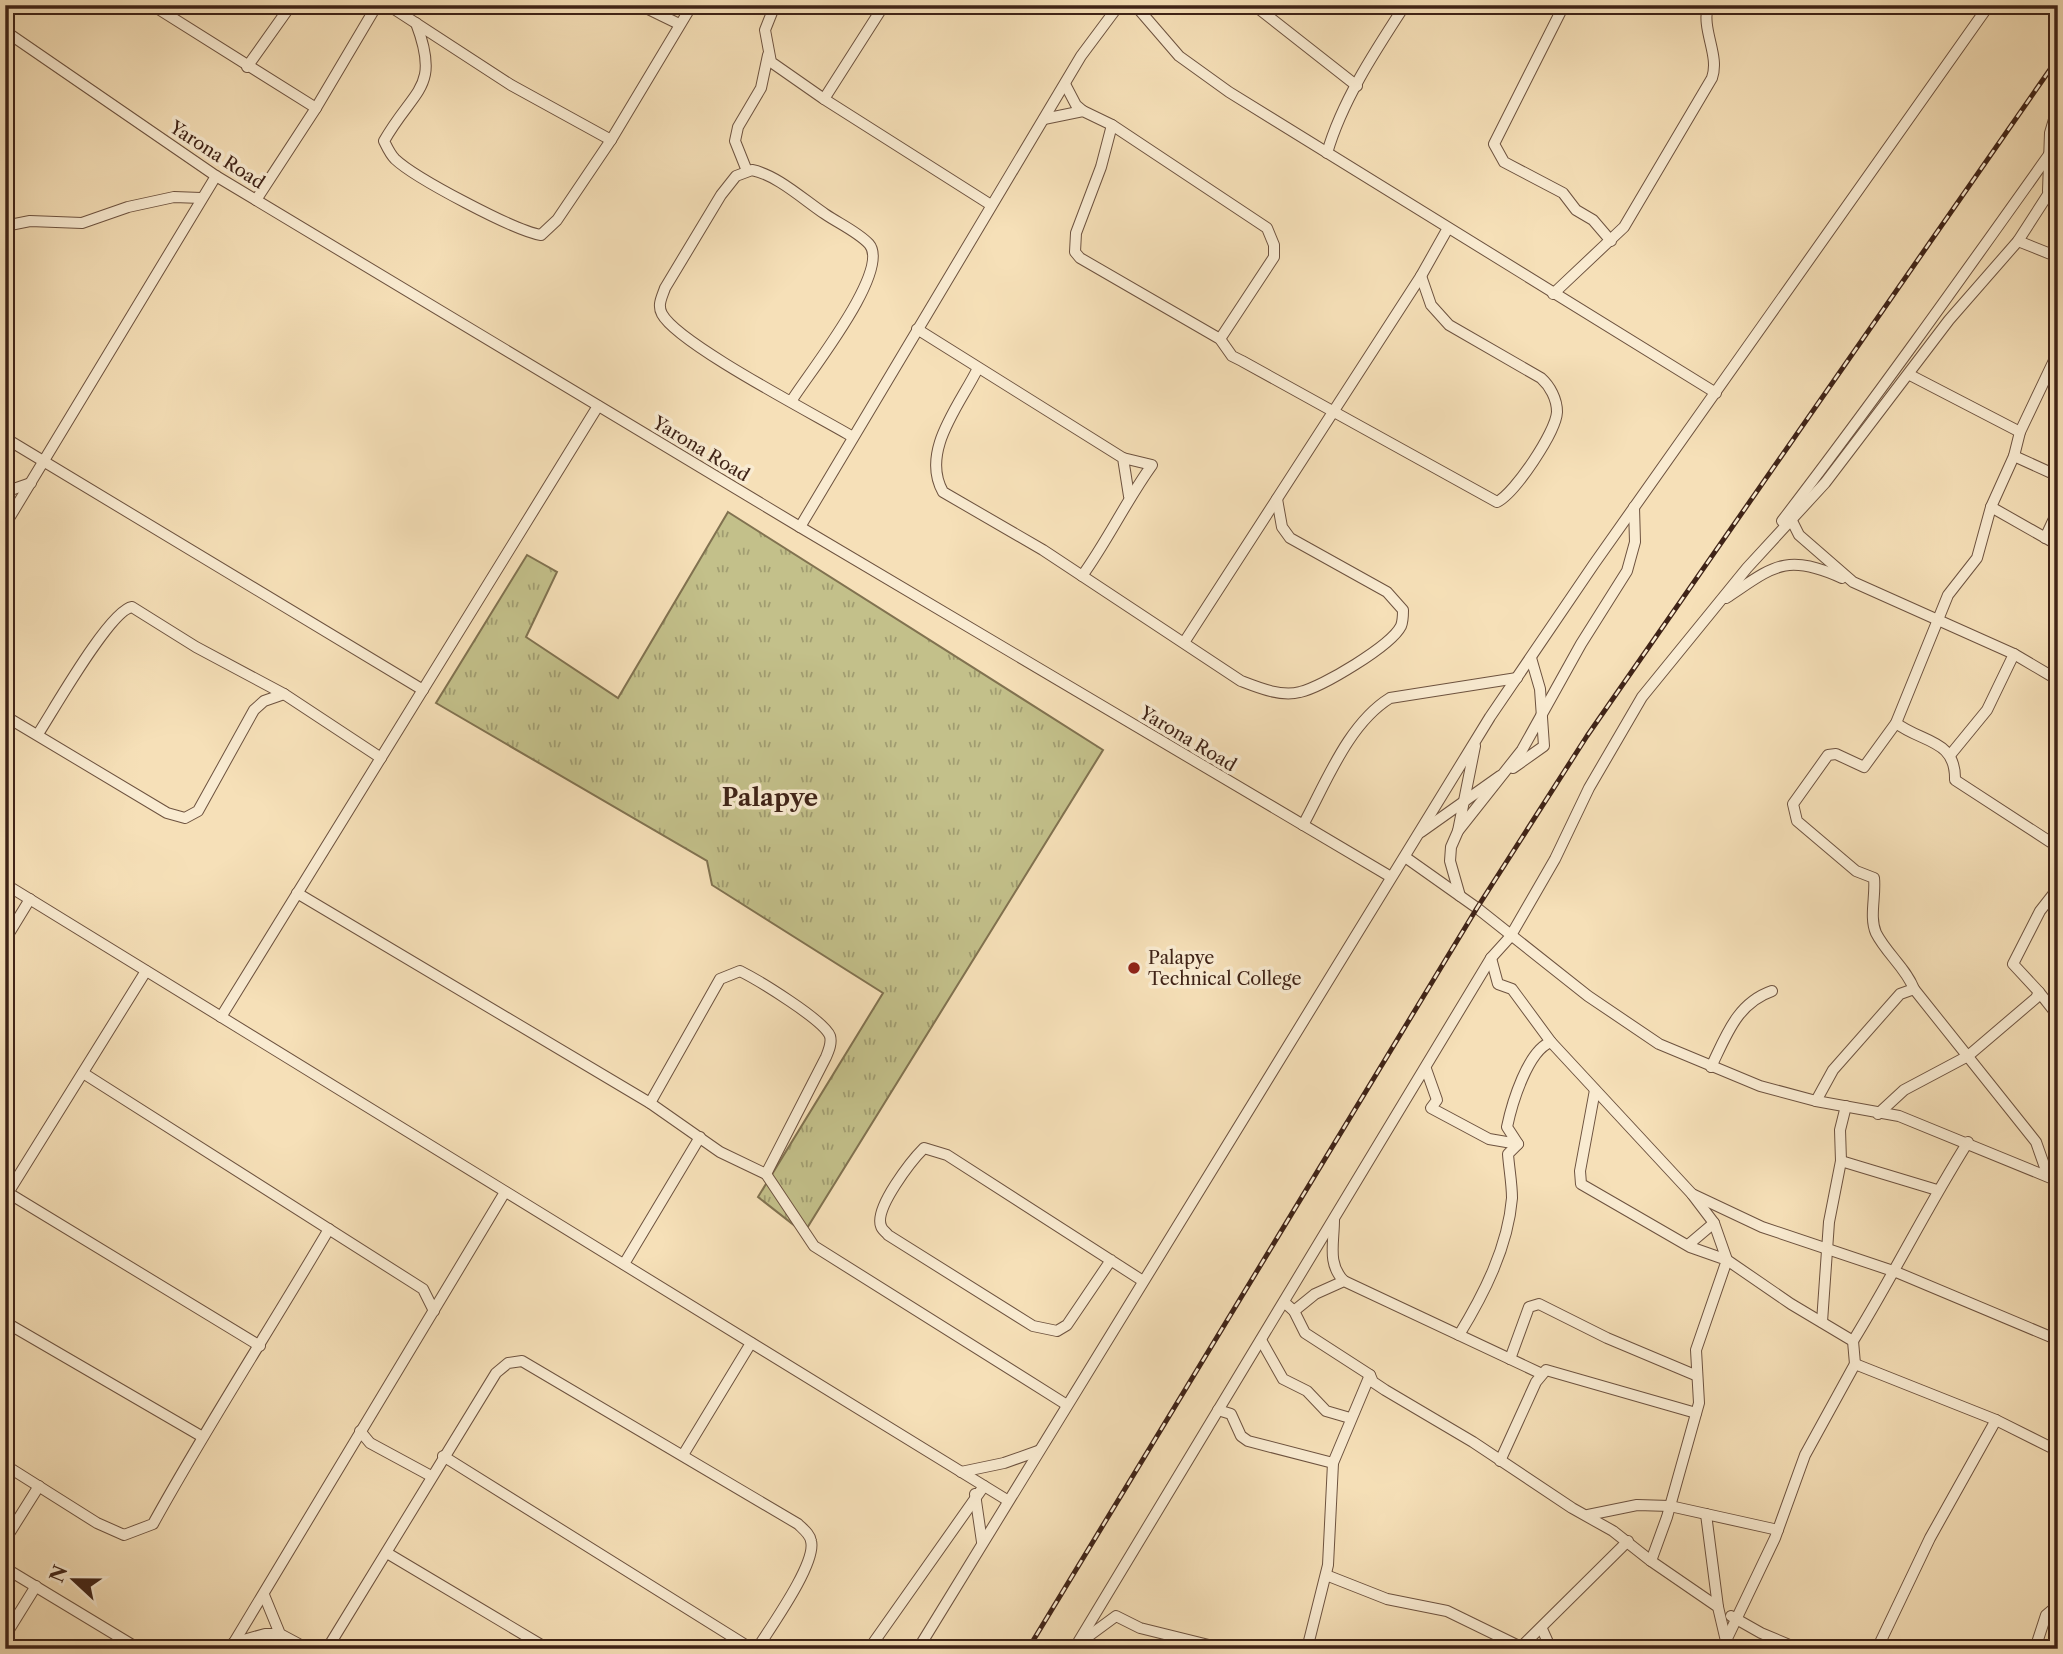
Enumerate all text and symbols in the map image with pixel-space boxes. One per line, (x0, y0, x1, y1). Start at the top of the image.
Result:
street label: Yarona Road (165, 116, 269, 194)
street label: Yarona Road (648, 411, 753, 486)
street label: Yarona Road (1135, 701, 1240, 776)
district label: Palapye (722, 783, 818, 812)
place label: Palapye Technical College (1148, 947, 1302, 990)
marker: Palapye Technical College (1126, 960, 1142, 976)
north arrow (38, 1546, 108, 1616)
text: N (45, 1562, 72, 1586)

